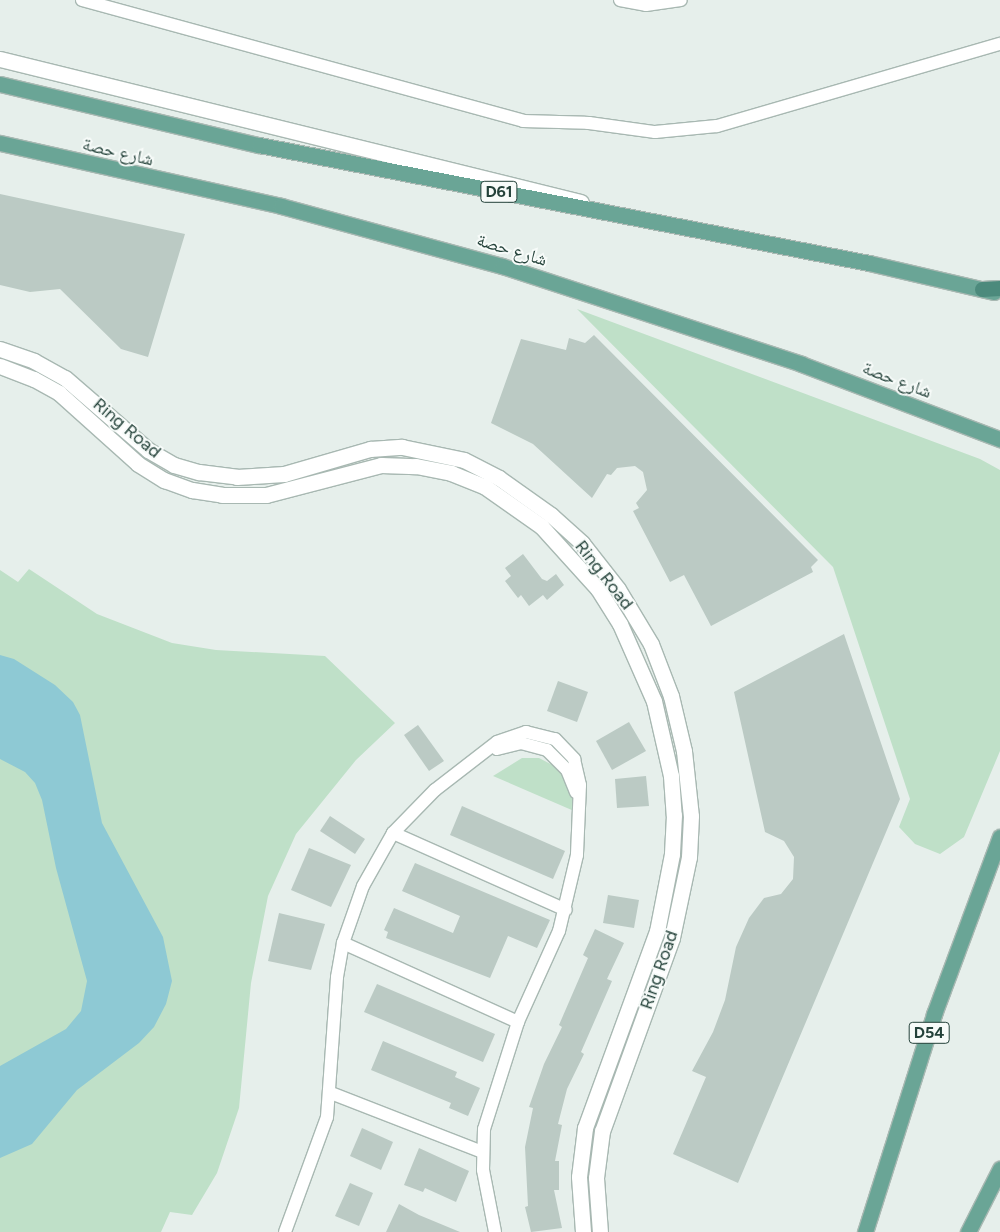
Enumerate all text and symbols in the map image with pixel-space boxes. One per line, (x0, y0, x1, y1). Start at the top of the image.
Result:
street label: شارع حصة (80, 133, 156, 171)
road number: D61 (480, 178, 518, 206)
street label: شارع حصة (474, 229, 550, 271)
street label: شارع حصة (859, 357, 935, 403)
street label: Ring Road (89, 393, 165, 463)
street label: Ring Road (570, 536, 638, 614)
street label: Ring Road (635, 928, 683, 1012)
road number: D54 (908, 1020, 950, 1046)

